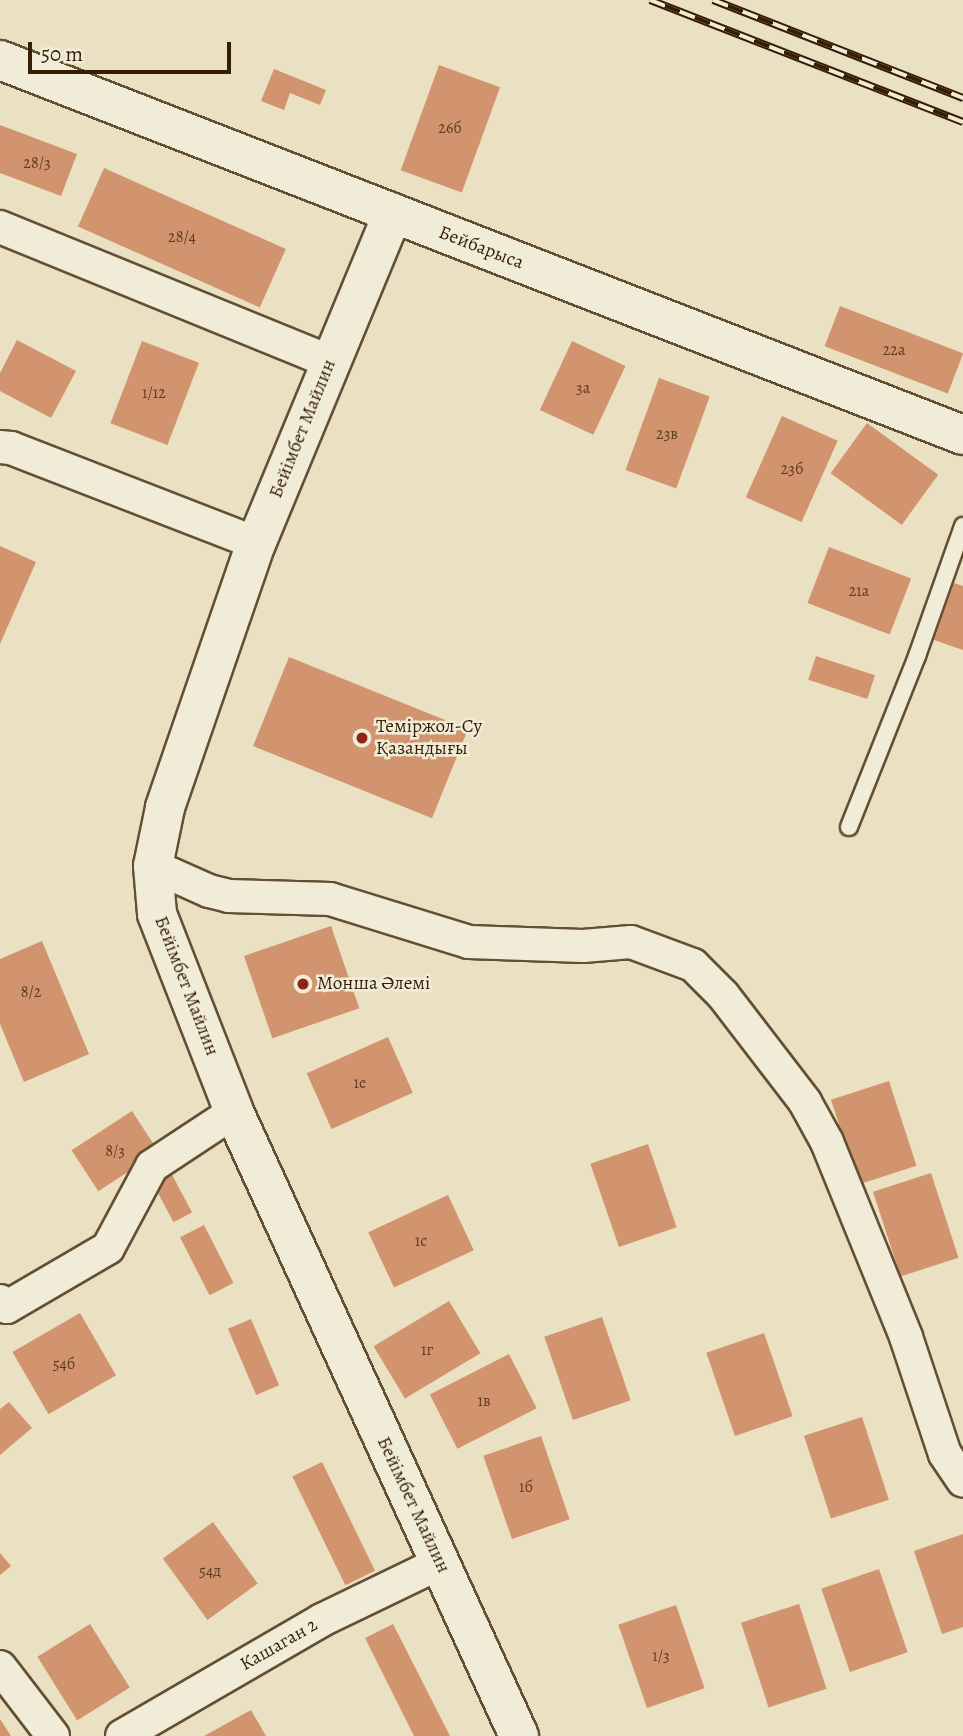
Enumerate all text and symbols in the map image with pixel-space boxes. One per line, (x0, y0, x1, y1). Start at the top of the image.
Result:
scale bar (32, 28, 234, 72)
text: 50 m (41, 40, 83, 68)
house number: 26б (438, 118, 462, 138)
house number: 28/3 (23, 153, 51, 173)
street label: Бейбарыса (435, 221, 527, 275)
house number: 28/4 (168, 227, 196, 247)
house number: 22а (883, 340, 905, 360)
street label: Бейімбет Майлин (265, 356, 341, 502)
house number: 3а (576, 378, 590, 398)
house number: 1/12 (142, 383, 166, 403)
house number: 23в (656, 424, 678, 444)
house number: 23б (781, 459, 803, 479)
house number: 21а (849, 581, 869, 601)
place label: Теміржол-Су Қазандығы (376, 716, 482, 760)
marker: Теміржол-Су Қазандығы (354, 730, 370, 746)
street label: Бейімбет Майлин (149, 913, 223, 1059)
place label: Монша Әлемі (317, 973, 430, 995)
marker: Монша Әлемі (295, 976, 311, 992)
house number: 8/2 (21, 982, 41, 1002)
house number: 1е (354, 1073, 366, 1093)
house number: 8/3 (105, 1141, 125, 1161)
house number: 1с (415, 1231, 427, 1251)
house number: 1г (421, 1340, 433, 1360)
house number: 54б (53, 1354, 75, 1374)
house number: 1в (477, 1391, 491, 1411)
street label: Бейімбет Майлин (372, 1433, 454, 1577)
house number: 1б (519, 1477, 533, 1497)
house number: 54д (199, 1561, 221, 1581)
street label: Кашаган 2 (236, 1614, 322, 1676)
house number: 1/3 (652, 1646, 670, 1666)

